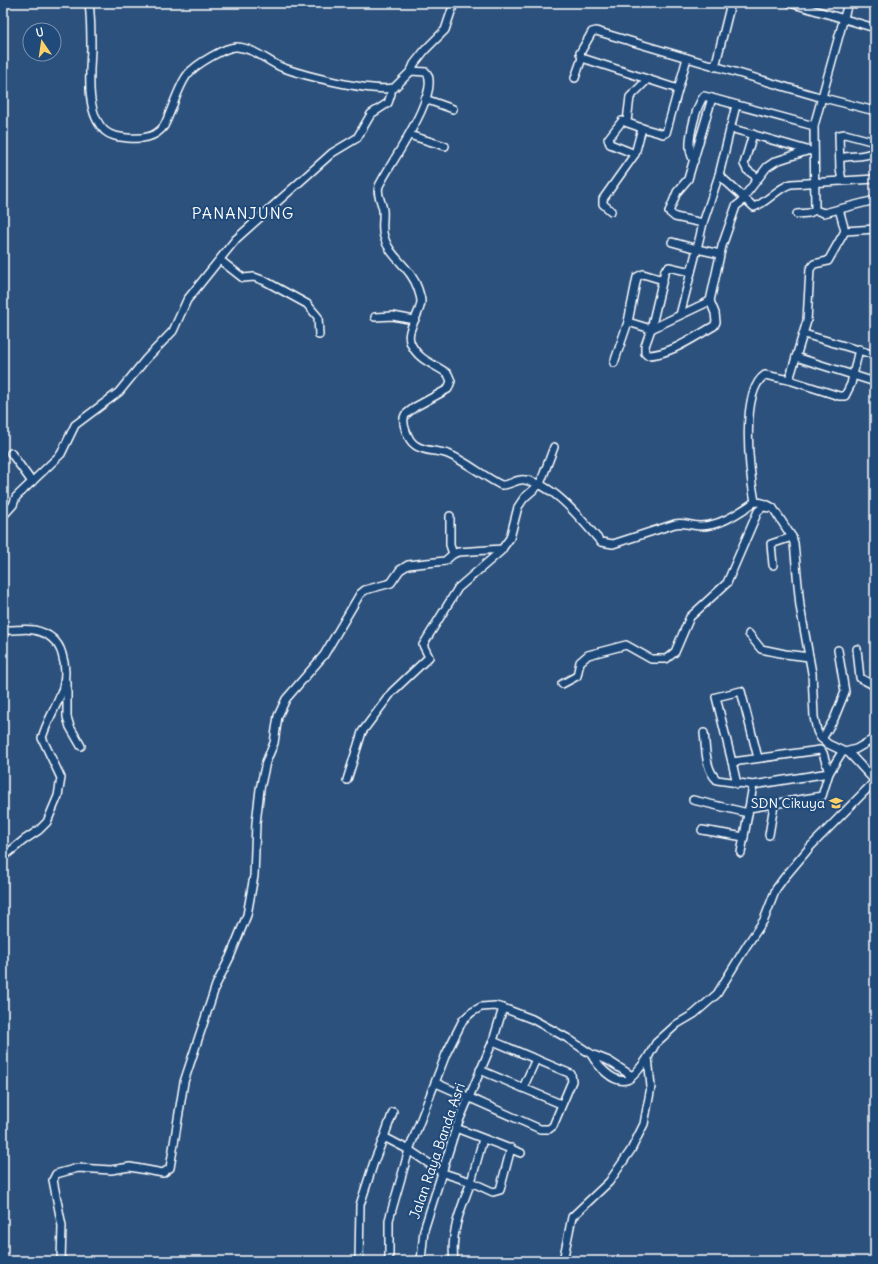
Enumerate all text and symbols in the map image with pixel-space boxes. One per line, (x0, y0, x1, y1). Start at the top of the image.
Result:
north arrow (22, 22, 62, 62)
text: U (35, 25, 45, 40)
district label: PANANJUNG (192, 203, 294, 223)
place label: SDN Cikuya (751, 794, 825, 812)
school or university icon: SDN Cikuya (828, 795, 844, 811)
street label: Jalan Raya Banda Asri (405, 1081, 469, 1221)

